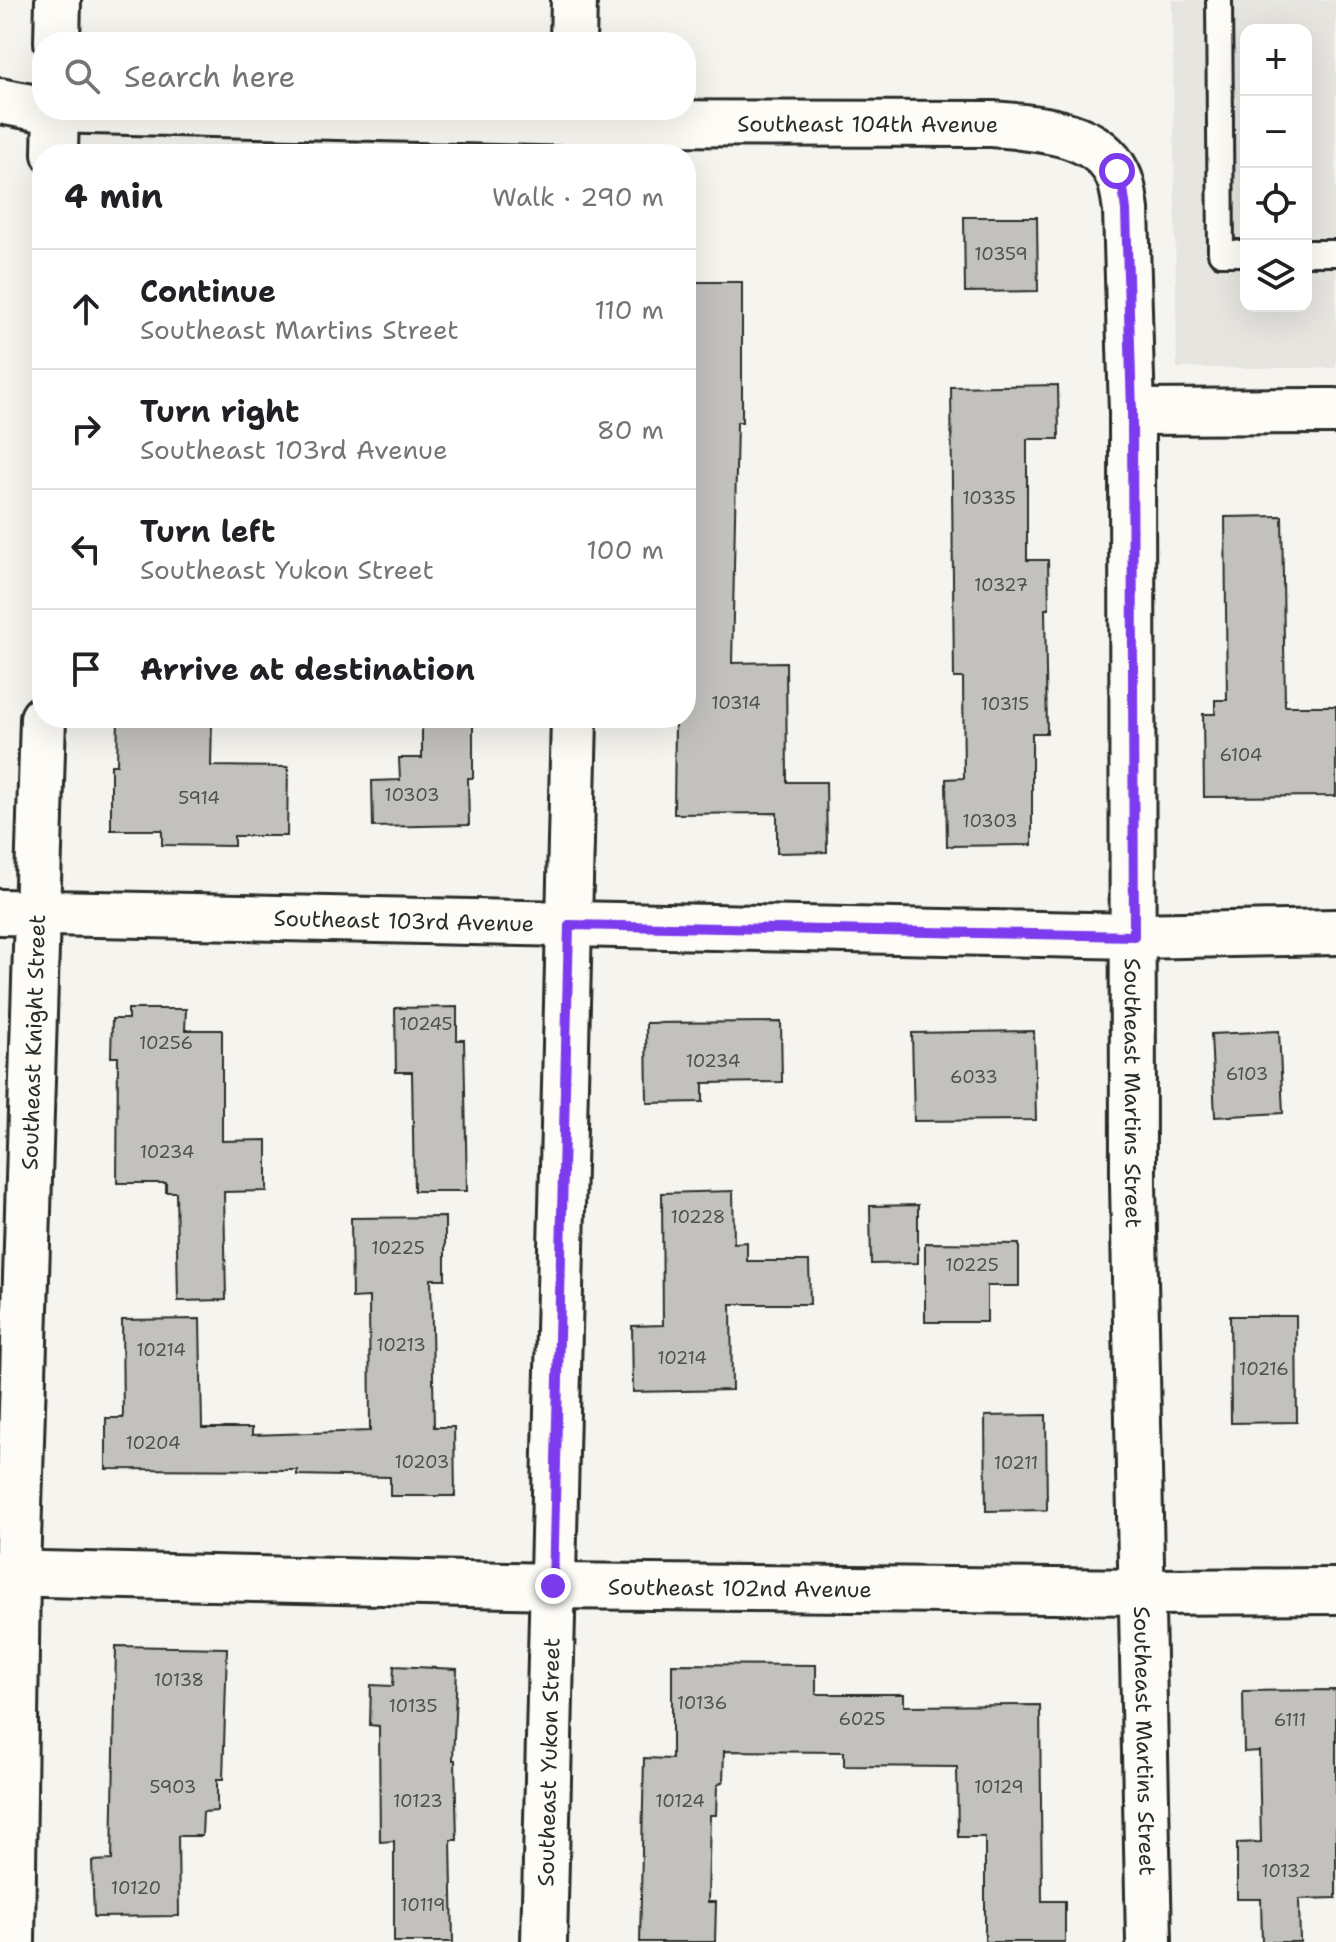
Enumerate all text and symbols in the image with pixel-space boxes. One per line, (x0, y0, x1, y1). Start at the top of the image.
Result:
map controls (1240, 24, 1312, 312)
button: + (1240, 24, 1312, 96)
search box (32, 32, 696, 120)
icon: search (60, 54, 104, 98)
text: Search here (124, 56, 295, 97)
button: − (1240, 96, 1312, 168)
street label: Southeast 104th Avenue (737, 109, 998, 139)
route start (1099, 153, 1135, 189)
button: locate (1240, 168, 1312, 240)
text: 4 min (64, 173, 163, 219)
text: Walk · 290 m (492, 179, 664, 214)
button: layers (1240, 240, 1312, 312)
house number: 10359 (974, 242, 1028, 266)
text: Continue (140, 271, 276, 312)
icon: ahead (64, 287, 108, 331)
text: 110 m (594, 292, 664, 327)
text: Southeast Martins Street (140, 312, 459, 347)
text: Turn right (140, 391, 299, 432)
icon: right (64, 407, 108, 451)
text: 80 m (597, 412, 664, 447)
text: Southeast 103rd Avenue (140, 432, 448, 467)
house number: 10335 (962, 486, 1016, 510)
text: Turn left (140, 511, 275, 552)
icon: left (64, 527, 108, 571)
text: 100 m (586, 532, 664, 567)
text: Southeast Yukon Street (140, 552, 434, 587)
house number: 10327 (974, 573, 1028, 597)
icon: arrive (64, 647, 108, 691)
text: Arrive at destination (140, 649, 475, 690)
house number: 10314 (711, 691, 761, 715)
house number: 10315 (981, 692, 1029, 716)
house number: 6104 (1220, 743, 1262, 767)
house number: 10303 (384, 783, 440, 807)
house number: 5914 (178, 786, 220, 810)
house number: 10303 (962, 809, 1018, 833)
street label: Southeast 103rd Avenue (273, 904, 534, 938)
street label: Southeast Knight Street (15, 914, 52, 1171)
street label: Southeast Martins Street (1118, 958, 1148, 1228)
house number: 10245 (399, 1012, 453, 1036)
house number: 10256 (139, 1031, 193, 1055)
house number: 10234 (686, 1049, 740, 1073)
house number: 6103 (1226, 1062, 1268, 1086)
house number: 6033 (950, 1065, 998, 1089)
house number: 10234 (140, 1140, 194, 1164)
house number: 10228 (671, 1205, 725, 1229)
house number: 10225 (371, 1236, 425, 1260)
house number: 10225 (945, 1253, 999, 1277)
house number: 10213 (376, 1333, 426, 1357)
house number: 10214 (136, 1338, 186, 1362)
house number: 10214 (657, 1346, 707, 1370)
house number: 10216 (1239, 1357, 1289, 1381)
house number: 10204 (125, 1431, 181, 1455)
house number: 10203 (395, 1450, 449, 1474)
house number: 10211 (994, 1451, 1038, 1475)
route end (535, 1568, 571, 1604)
street label: Southeast 102nd Avenue (608, 1573, 872, 1604)
street label: Southeast Martins Street (1127, 1606, 1162, 1876)
street label: Southeast Yukon Street (531, 1637, 566, 1887)
house number: 10138 (154, 1668, 204, 1692)
house number: 10136 (677, 1691, 727, 1715)
house number: 10135 (389, 1694, 437, 1718)
house number: 6025 (839, 1707, 885, 1731)
house number: 6111 (1274, 1708, 1306, 1732)
house number: 5903 (150, 1775, 196, 1799)
house number: 10129 (974, 1775, 1024, 1799)
house number: 10123 (393, 1789, 443, 1813)
house number: 10124 (655, 1789, 705, 1813)
house number: 10132 (1261, 1859, 1311, 1883)
house number: 10120 (111, 1876, 161, 1900)
house number: 10119 (400, 1893, 446, 1917)

